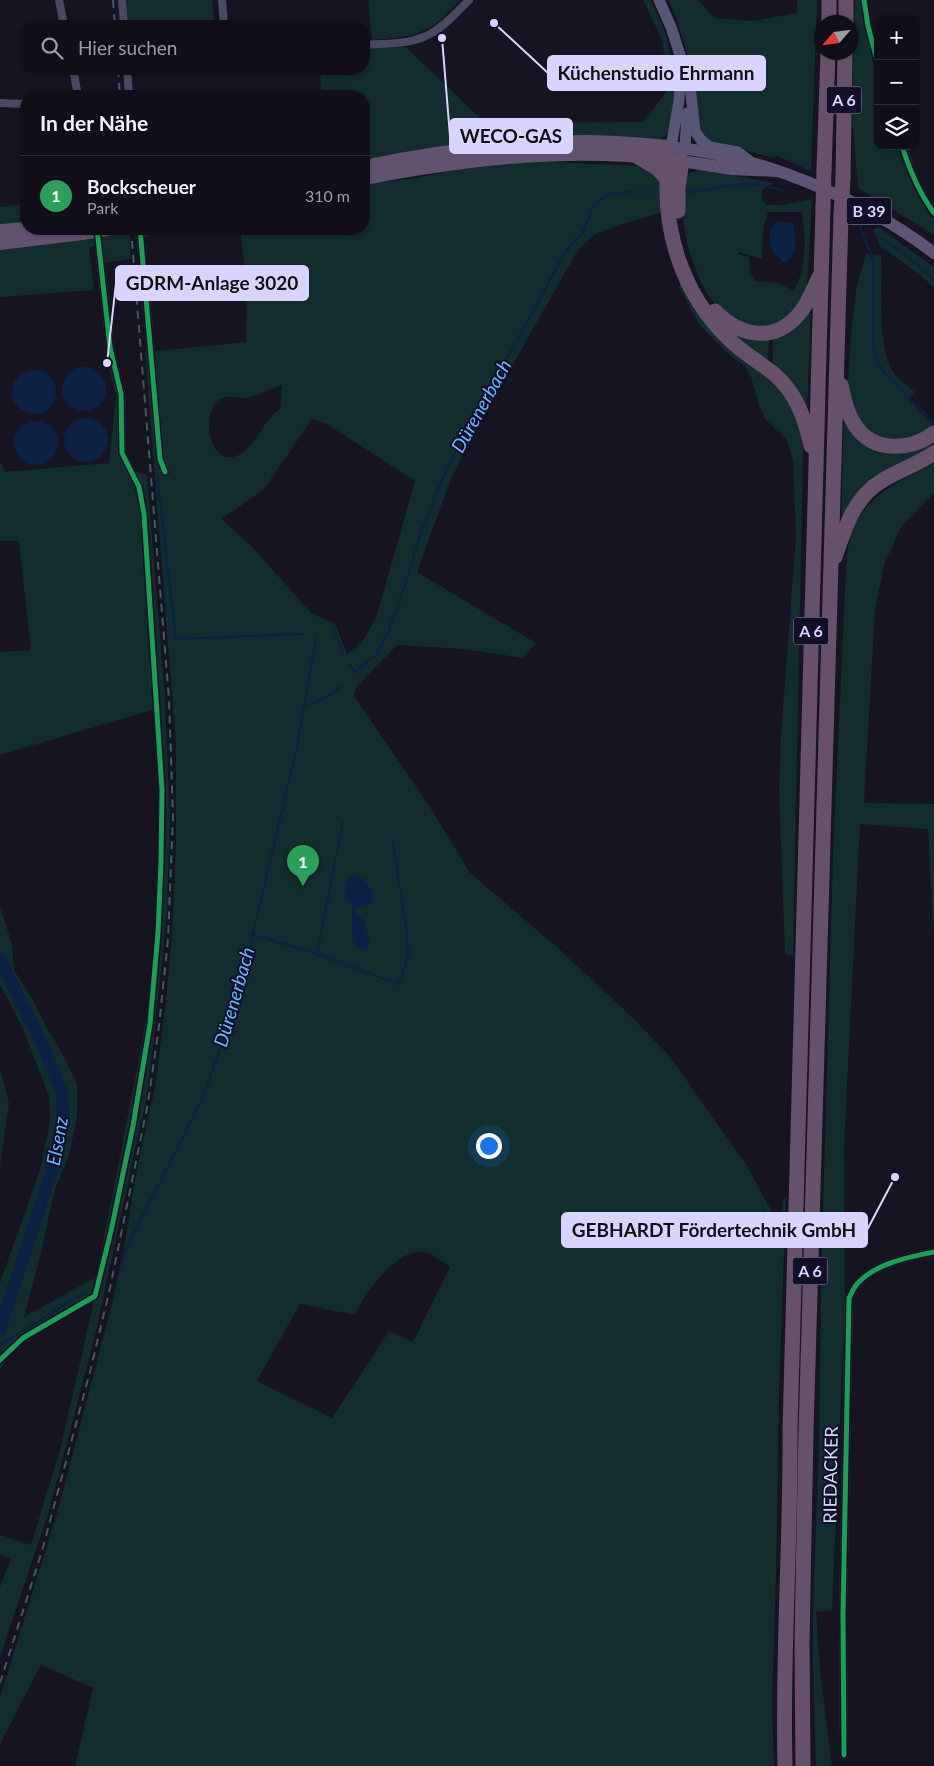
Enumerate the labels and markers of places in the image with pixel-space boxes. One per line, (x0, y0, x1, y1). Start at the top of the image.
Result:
callout: Küchenstudio Ehrmann (548, 56, 765, 90)
callout: WECO-GAS (450, 119, 572, 153)
callout: GDRM-Anlage 3020 (116, 266, 308, 300)
pin: 1 (287, 845, 319, 886)
callout: GEBHARDT Fördertechnik GmbH (562, 1213, 867, 1247)

